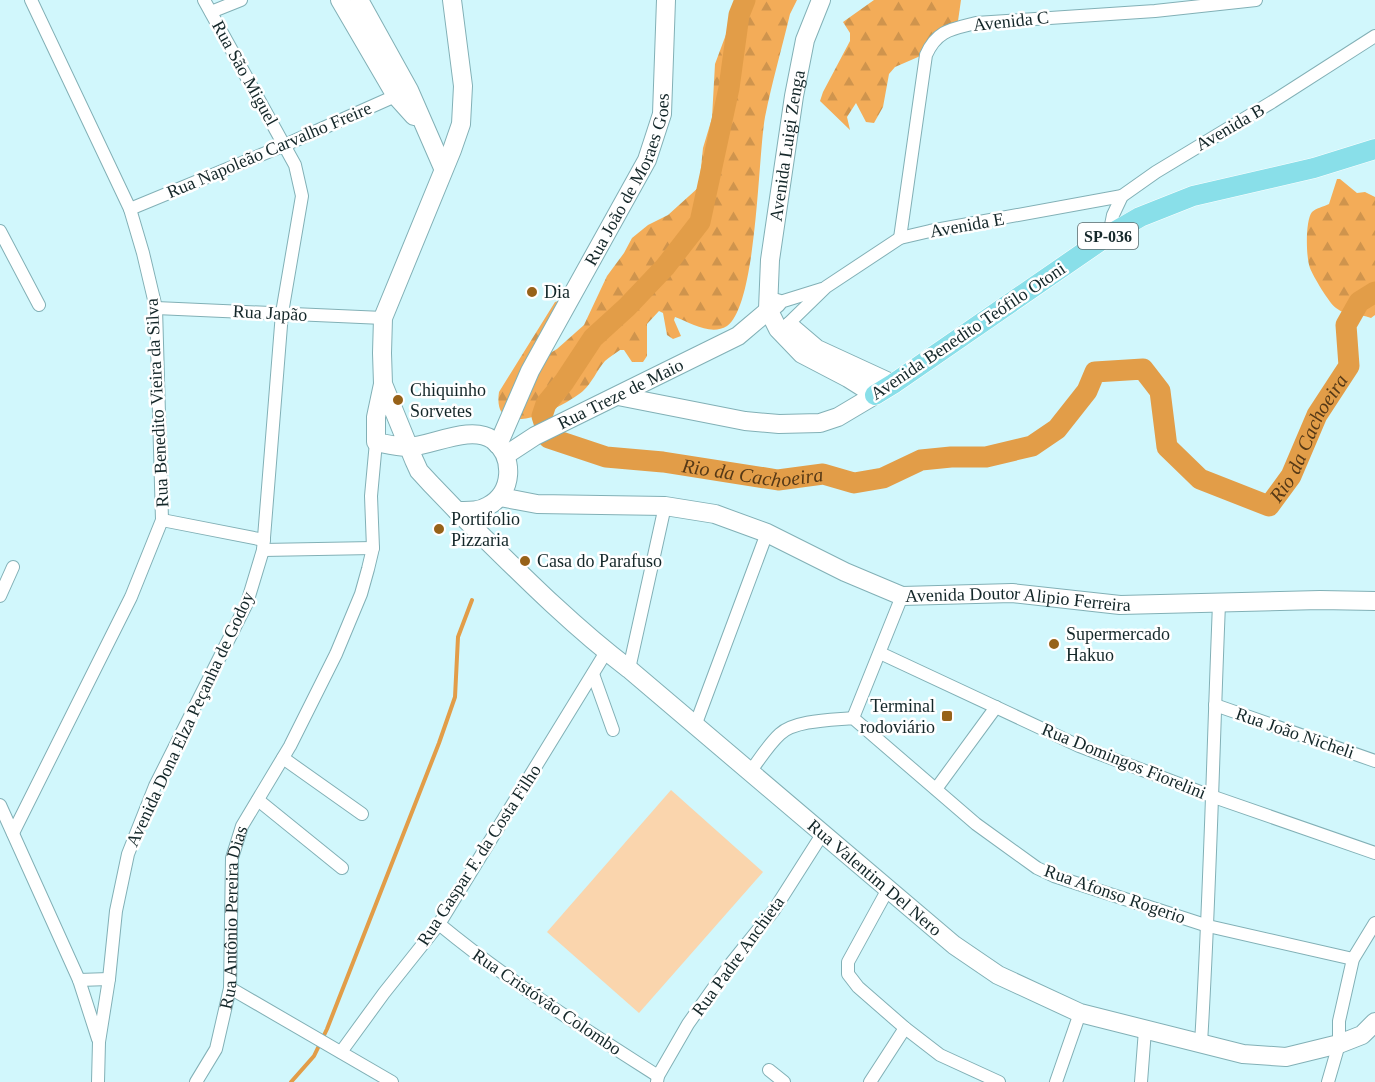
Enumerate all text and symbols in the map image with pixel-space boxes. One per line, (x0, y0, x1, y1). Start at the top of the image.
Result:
street label: Avenida C (972, 7, 1050, 35)
street label: Rua São Miguel (208, 17, 282, 129)
street label: Avenida Luigi Zenga (766, 68, 809, 223)
street label: Rua João de Moraes Goes (581, 93, 673, 269)
street label: Rua Napoleão Carvalho Freire (164, 98, 374, 202)
street label: Avenida B (1192, 99, 1268, 155)
street label: Avenida E (928, 209, 1006, 241)
road number: SP-036 (1078, 223, 1138, 249)
street label: Avenida Benedito Teófilo Otoni (867, 258, 1069, 404)
place label: Dia (544, 282, 570, 302)
marker: Dia (525, 285, 539, 299)
street label: Rua Benedito Vieira da Silva (142, 298, 172, 508)
street label: Rua Japão (232, 301, 308, 325)
street label: Rua Treze de Maio (554, 354, 687, 433)
water label: Rio da Cachoeira (1264, 370, 1352, 507)
place label: Chiquinho Sorvetes (410, 380, 486, 421)
marker: Chiquinho Sorvetes (391, 393, 405, 407)
water label: Rio da Cachoeira (680, 454, 824, 491)
place label: Portifolio Pizzaria (451, 509, 520, 550)
marker: Portifolio Pizzaria (432, 522, 446, 536)
place label: Casa do Parafuso (537, 551, 662, 571)
marker: Casa do Parafuso (518, 554, 532, 568)
street label: Avenida Doutor Alipio Ferreira (905, 583, 1131, 615)
street label: Avenida Dona Elza Peçanha de Godoy (122, 588, 258, 850)
place label: Supermercado Hakuo (1066, 624, 1170, 665)
marker: Supermercado Hakuo (1047, 637, 1061, 651)
place label: Terminal rodoviário (860, 696, 935, 737)
street label: Rua João Nicheli (1233, 703, 1357, 763)
marker: Terminal rodoviário (940, 709, 954, 723)
street label: Rua Domingos Fiorelini (1039, 719, 1209, 803)
street label: Rua Gaspar F. da Costa Filho (413, 761, 545, 949)
street label: Rua Valentim Del Nero (804, 815, 946, 940)
street label: Rua Antônio Pereira Dias (215, 823, 251, 1011)
street label: Rua Afonso Rogerio (1042, 860, 1188, 928)
street label: Rua Padre Anchieta (688, 892, 788, 1020)
street label: Rua Cristóvão Colombo (469, 945, 625, 1059)

